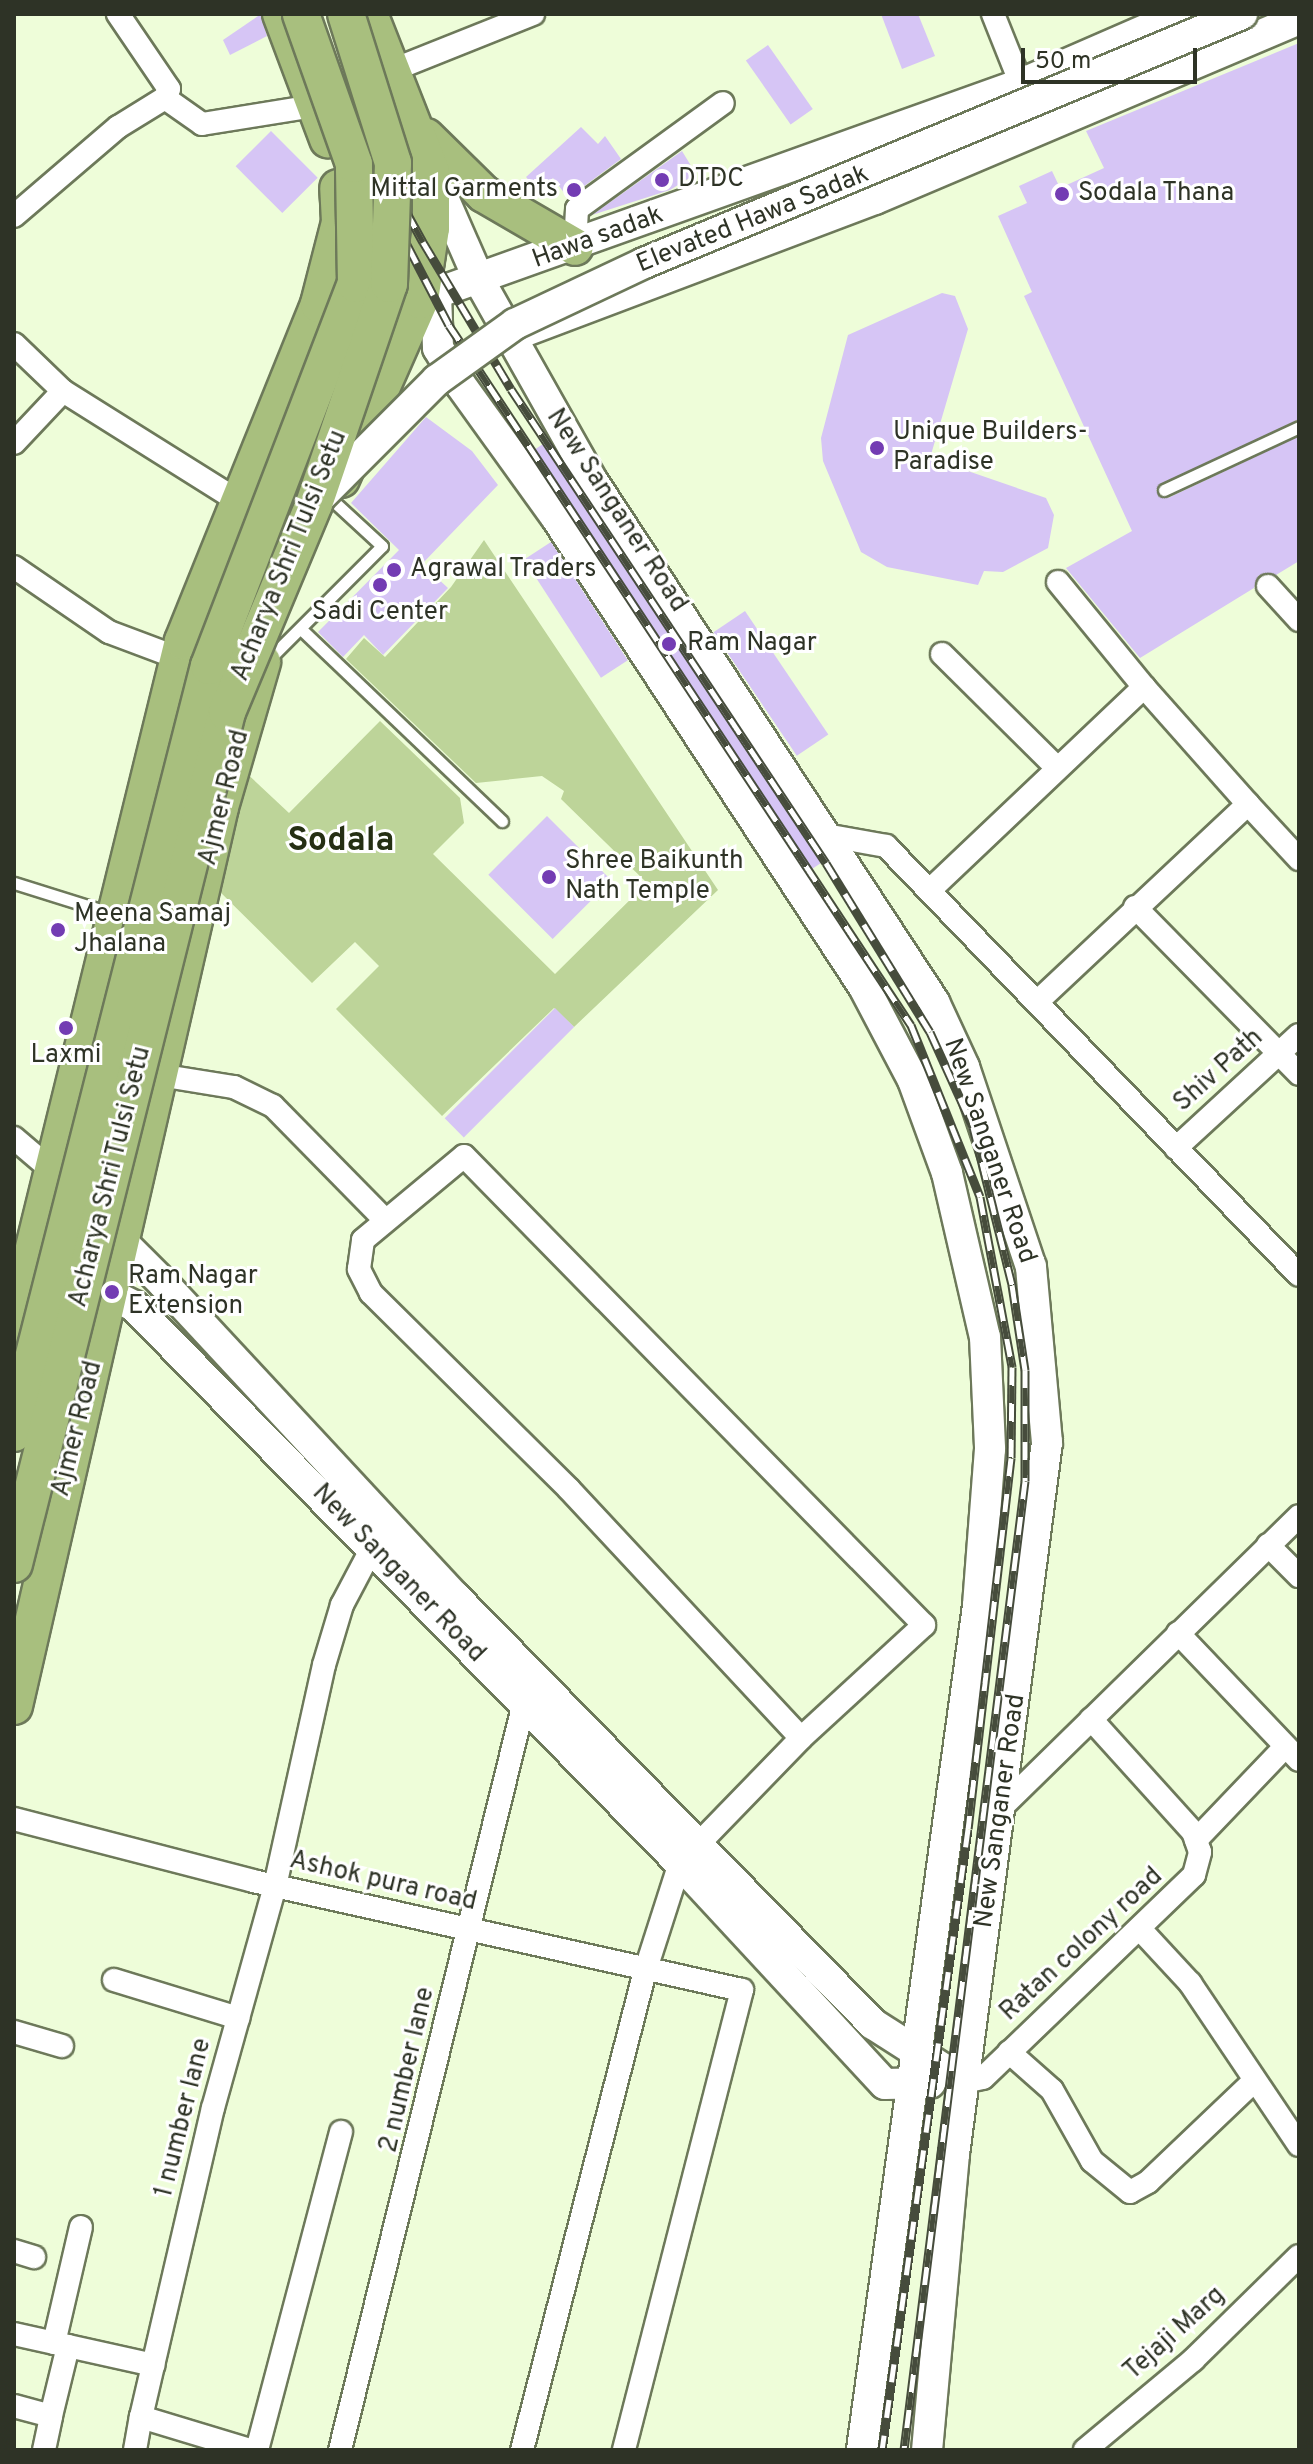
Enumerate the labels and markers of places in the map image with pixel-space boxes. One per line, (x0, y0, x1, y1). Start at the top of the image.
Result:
place label: DTDC (678, 164, 744, 196)
marker: DTDC (653, 171, 671, 189)
place label: Mittal Garments (370, 174, 558, 206)
place label: Sodala Thana (1078, 178, 1235, 210)
marker: Mittal Garments (565, 181, 583, 199)
marker: Sodala Thana (1053, 185, 1071, 203)
place label: Unique Builders- Paradise (893, 417, 1088, 478)
marker: Unique Builders- Paradise (868, 439, 886, 457)
place label: Agrawal Traders (410, 554, 598, 586)
marker: Agrawal Traders (385, 561, 403, 579)
marker: Sadi Center (371, 576, 389, 594)
place label: Sadi Center (312, 597, 448, 629)
place label: Ram Nagar (687, 628, 817, 660)
marker: Ram Nagar (658, 633, 680, 655)
place label: Shree Baikunth Nath Temple (565, 846, 744, 908)
marker: Shree Baikunth Nath Temple (540, 868, 558, 886)
place label: Meena Samaj Jhalana (74, 899, 231, 960)
marker: Meena Samaj Jhalana (49, 921, 67, 939)
marker: Laxmi (57, 1019, 75, 1037)
place label: Laxmi (31, 1040, 101, 1072)
place label: Ram Nagar Extension (128, 1261, 258, 1322)
marker: Ram Nagar Extension (103, 1283, 121, 1301)

